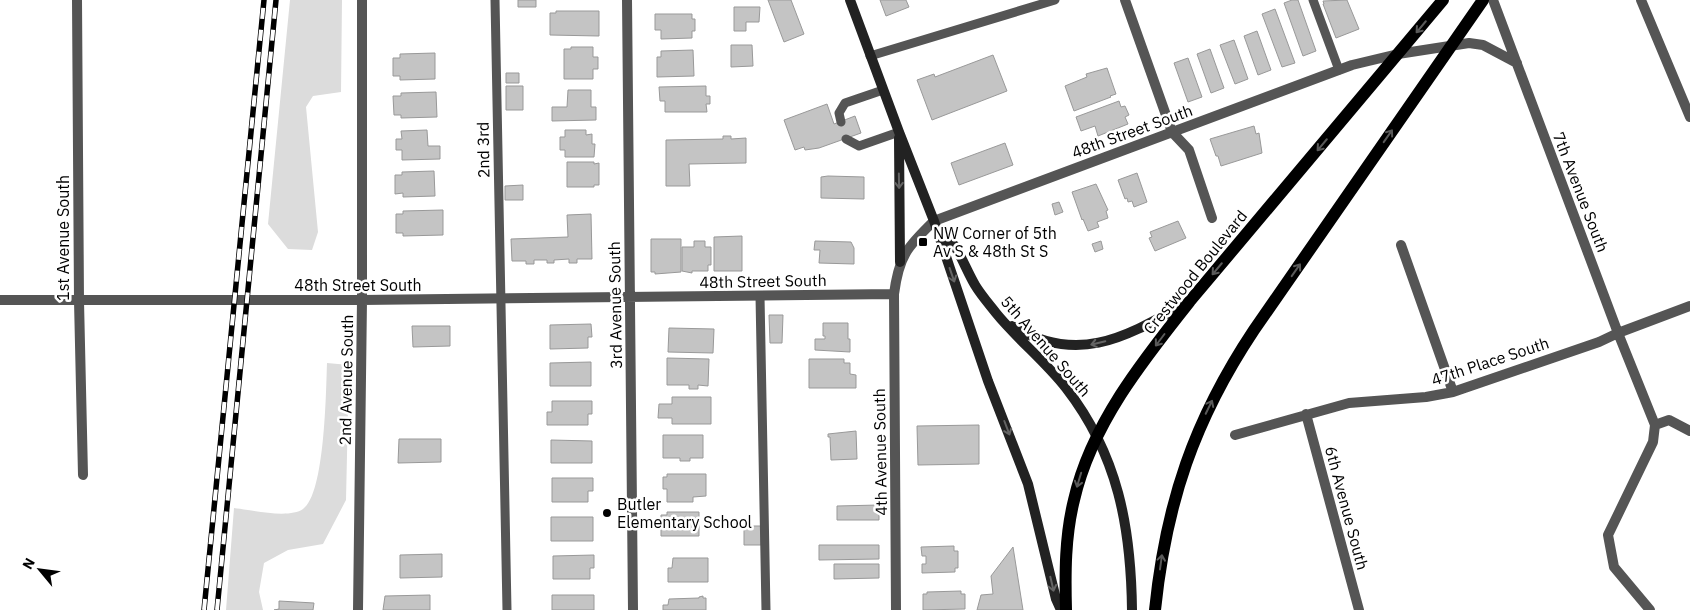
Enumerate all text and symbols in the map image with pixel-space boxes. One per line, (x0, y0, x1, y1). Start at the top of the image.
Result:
one-way arrow (1416, 20, 1427, 33)
street label: 48th Street South (1069, 100, 1195, 162)
street label: 2nd 3rd (473, 122, 493, 178)
one-way arrow (1383, 129, 1393, 143)
street label: 7th Avenue South (1549, 129, 1613, 255)
one-way arrow (1316, 138, 1327, 151)
one-way arrow (894, 172, 904, 188)
street label: 1st Avenue South (53, 175, 73, 301)
street label: Crestwood Boulevard (1139, 206, 1251, 338)
place label: NW Corner of 5th Av S & 48th St S (933, 223, 1057, 261)
marker: NW Corner of 5th Av S & 48th St S (917, 236, 929, 248)
street label: 3rd Avenue South (604, 241, 626, 369)
one-way arrow (1212, 262, 1223, 275)
one-way arrow (1291, 263, 1301, 277)
one-way arrow (948, 267, 957, 282)
street label: 48th Street South (699, 270, 827, 292)
street label: 48th Street South (294, 275, 422, 295)
street label: 5th Avenue South (997, 291, 1095, 401)
street label: 2nd Avenue South (335, 314, 357, 446)
one-way arrow (1155, 333, 1165, 347)
street label: 47th Place South (1428, 333, 1552, 389)
one-way arrow (1091, 339, 1107, 348)
street label: 4th Avenue South (869, 388, 891, 516)
one-way arrow (1205, 400, 1214, 415)
one-way arrow (1002, 420, 1012, 435)
street label: 6th Avenue South (1321, 444, 1373, 572)
one-way arrow (1074, 471, 1084, 487)
place label: Butler Elementary School (617, 494, 752, 532)
marker: Butler Elementary School (601, 507, 613, 519)
north arrow (15, 545, 65, 595)
one-way arrow (1156, 554, 1166, 570)
text: N (18, 555, 39, 572)
one-way arrow (1048, 575, 1057, 591)

